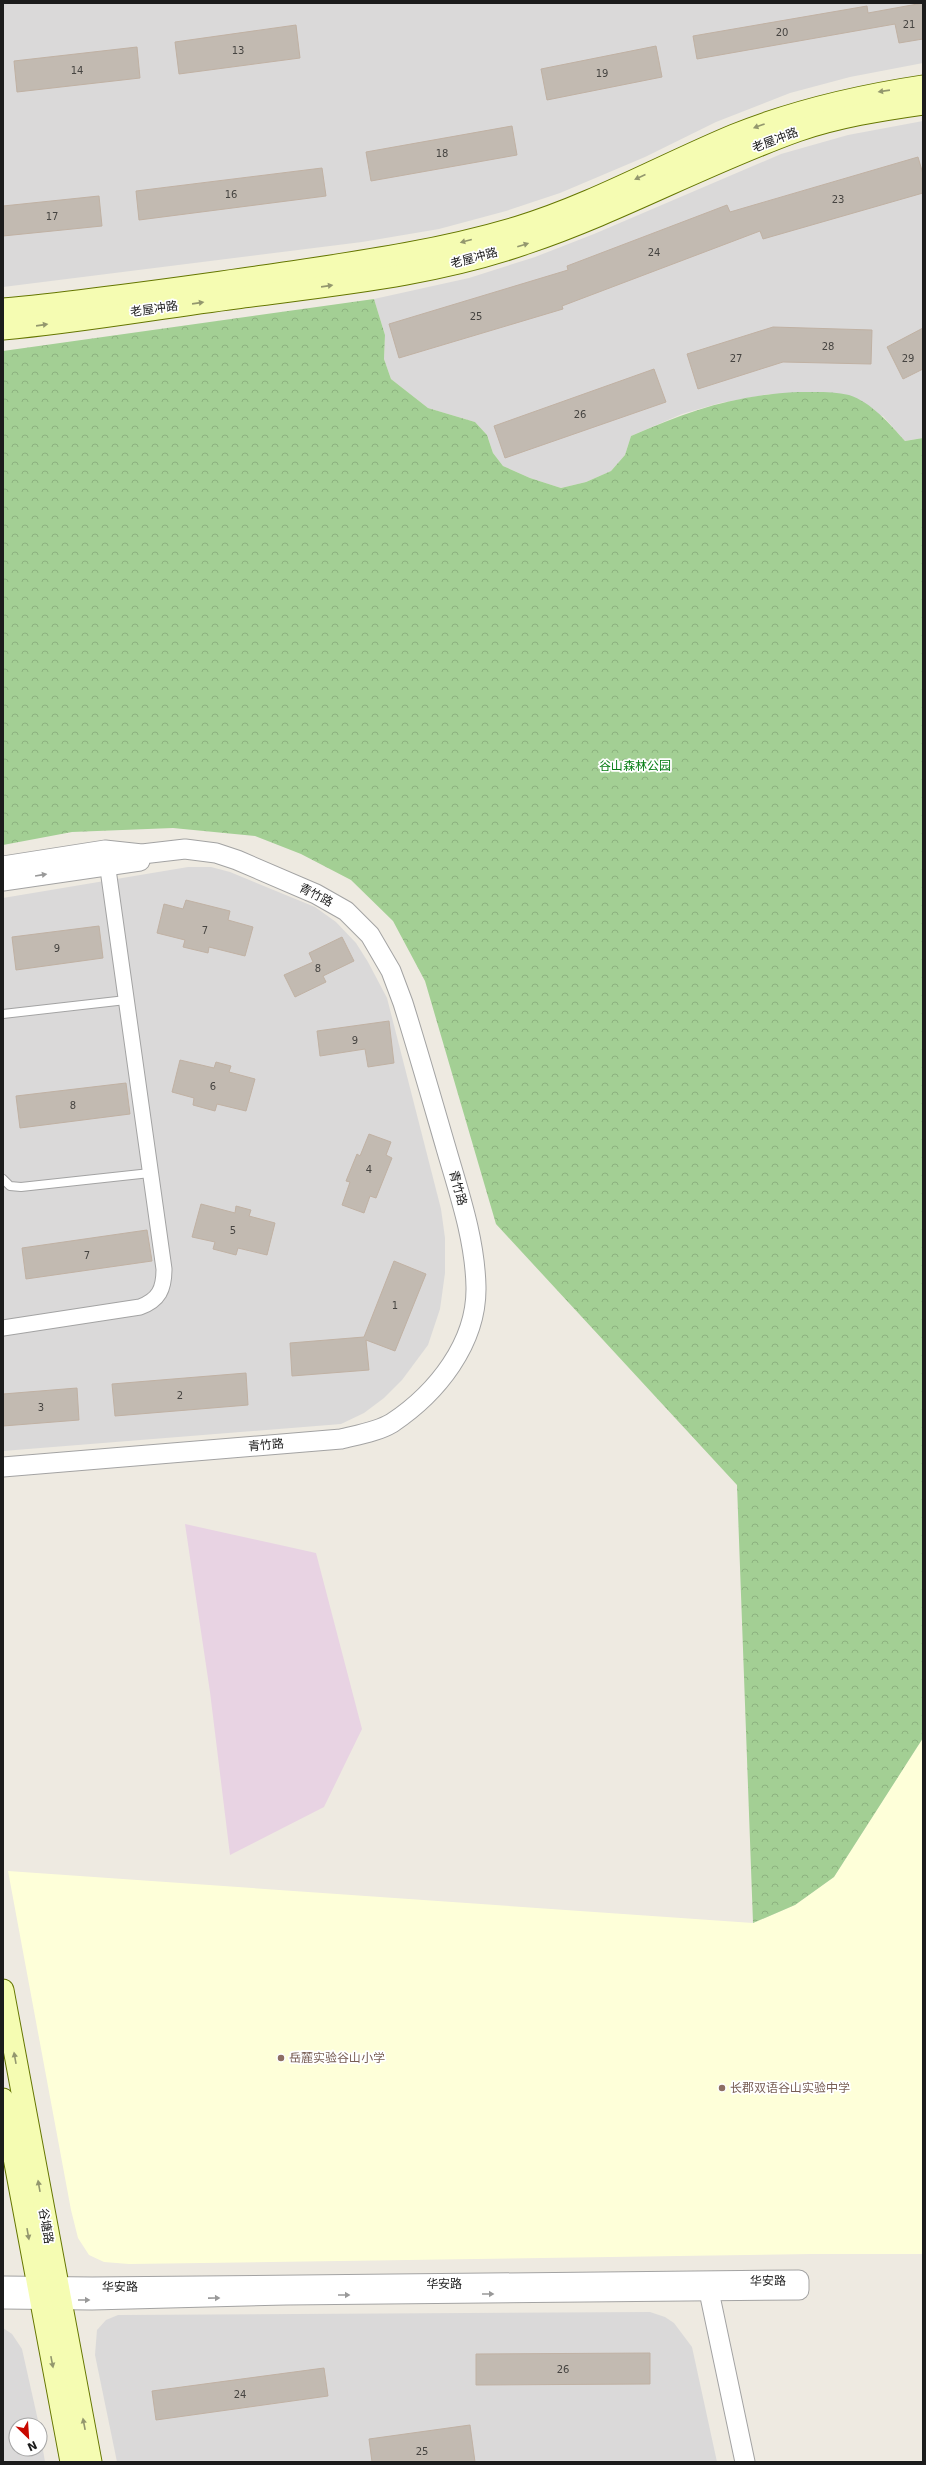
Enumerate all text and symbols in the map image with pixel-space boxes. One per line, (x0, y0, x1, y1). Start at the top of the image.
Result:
house number: 21 (903, 19, 915, 30)
house number: 20 (776, 27, 788, 38)
house number: 13 (232, 45, 244, 56)
house number: 14 (71, 65, 83, 76)
house number: 19 (596, 68, 608, 79)
one-way arrow (878, 88, 891, 94)
one-way arrow (753, 123, 765, 129)
street label: 老屋冲路 (750, 125, 800, 155)
house number: 18 (436, 148, 448, 159)
one-way arrow (634, 174, 646, 180)
house number: 16 (225, 189, 237, 200)
house number: 23 (832, 194, 844, 205)
house number: 17 (46, 211, 58, 222)
one-way arrow (459, 238, 471, 244)
one-way arrow (517, 242, 529, 248)
street label: 老屋冲路 (449, 245, 499, 271)
house number: 24 (648, 247, 660, 258)
one-way arrow (321, 283, 333, 289)
street label: 老屋冲路 (129, 299, 179, 319)
one-way arrow (192, 300, 204, 306)
house number: 25 (470, 311, 482, 322)
one-way arrow (36, 322, 48, 328)
house number: 28 (822, 341, 834, 352)
house number: 27 (730, 353, 742, 364)
house number: 29 (902, 353, 914, 364)
house number: 26 (574, 409, 586, 420)
park label: 谷山森林公园 (599, 759, 671, 773)
one-way arrow (35, 872, 48, 878)
street label: 青竹路 (297, 881, 335, 909)
house number: 7 (202, 925, 208, 936)
house number: 9 (54, 943, 60, 954)
house number: 8 (315, 963, 321, 974)
house number: 9 (352, 1035, 358, 1046)
house number: 6 (210, 1081, 216, 1092)
house number: 8 (70, 1100, 76, 1111)
house number: 4 (366, 1164, 372, 1175)
street label: 青竹路 (447, 1169, 469, 1207)
house number: 5 (230, 1225, 236, 1236)
house number: 7 (84, 1250, 90, 1261)
house number: 1 (392, 1300, 398, 1311)
house number: 2 (177, 1390, 183, 1401)
house number: 3 (38, 1402, 44, 1413)
street label: 青竹路 (247, 1436, 285, 1454)
place label: 岳麓实验谷山小学 (289, 2051, 385, 2065)
one-way arrow (12, 2052, 18, 2064)
marker: 岳麓实验谷山小学 (276, 2053, 286, 2063)
place label: 长郡双语谷山实验中学 (730, 2081, 850, 2095)
marker: 长郡双语谷山实验中学 (717, 2083, 727, 2093)
one-way arrow (36, 2180, 42, 2192)
street label: 谷塘路 (36, 2207, 56, 2245)
one-way arrow (25, 2228, 31, 2240)
street label: 华安路 (750, 2274, 786, 2288)
street label: 华安路 (426, 2277, 462, 2291)
street label: 华安路 (102, 2280, 138, 2294)
one-way arrow (482, 2291, 495, 2297)
one-way arrow (338, 2292, 351, 2298)
one-way arrow (208, 2295, 221, 2301)
one-way arrow (78, 2297, 91, 2303)
one-way arrow (49, 2356, 55, 2368)
house number: 26 (557, 2364, 569, 2375)
house number: 24 (234, 2389, 246, 2400)
north arrow (8, 2417, 48, 2457)
one-way arrow (80, 2418, 86, 2430)
text: N (25, 2438, 39, 2453)
house number: 25 (416, 2446, 428, 2457)

